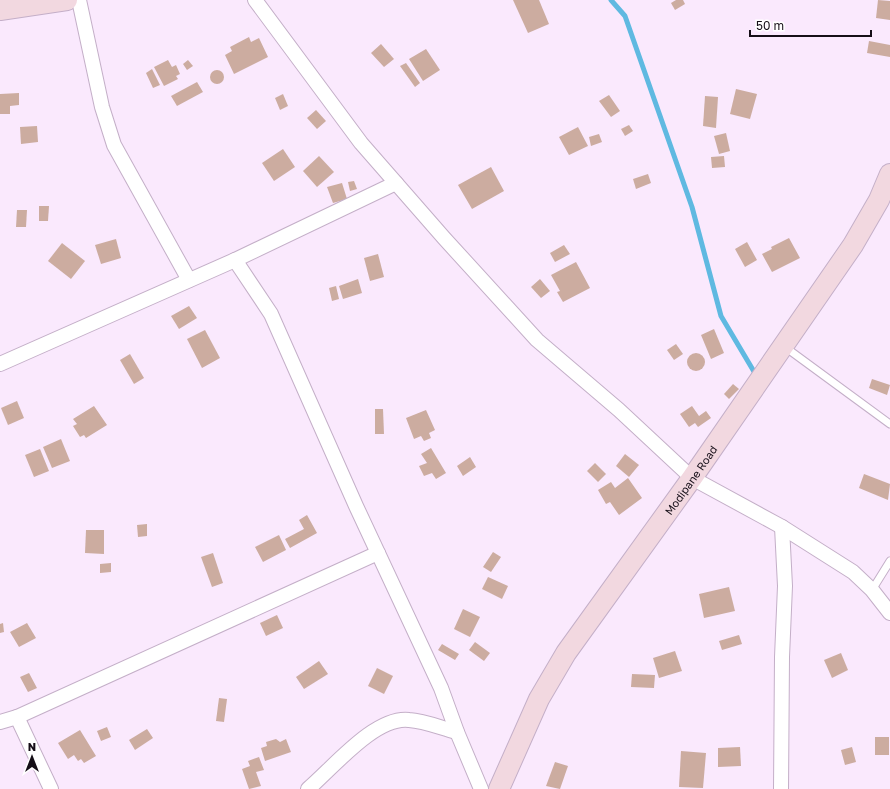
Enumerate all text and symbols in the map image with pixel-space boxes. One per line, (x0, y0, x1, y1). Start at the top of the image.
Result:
scale bar (750, 12, 871, 38)
text: 50 m (756, 18, 784, 33)
street label: Modipane Road (661, 443, 719, 517)
north arrow (12, 737, 52, 777)
text: N (28, 740, 36, 753)

